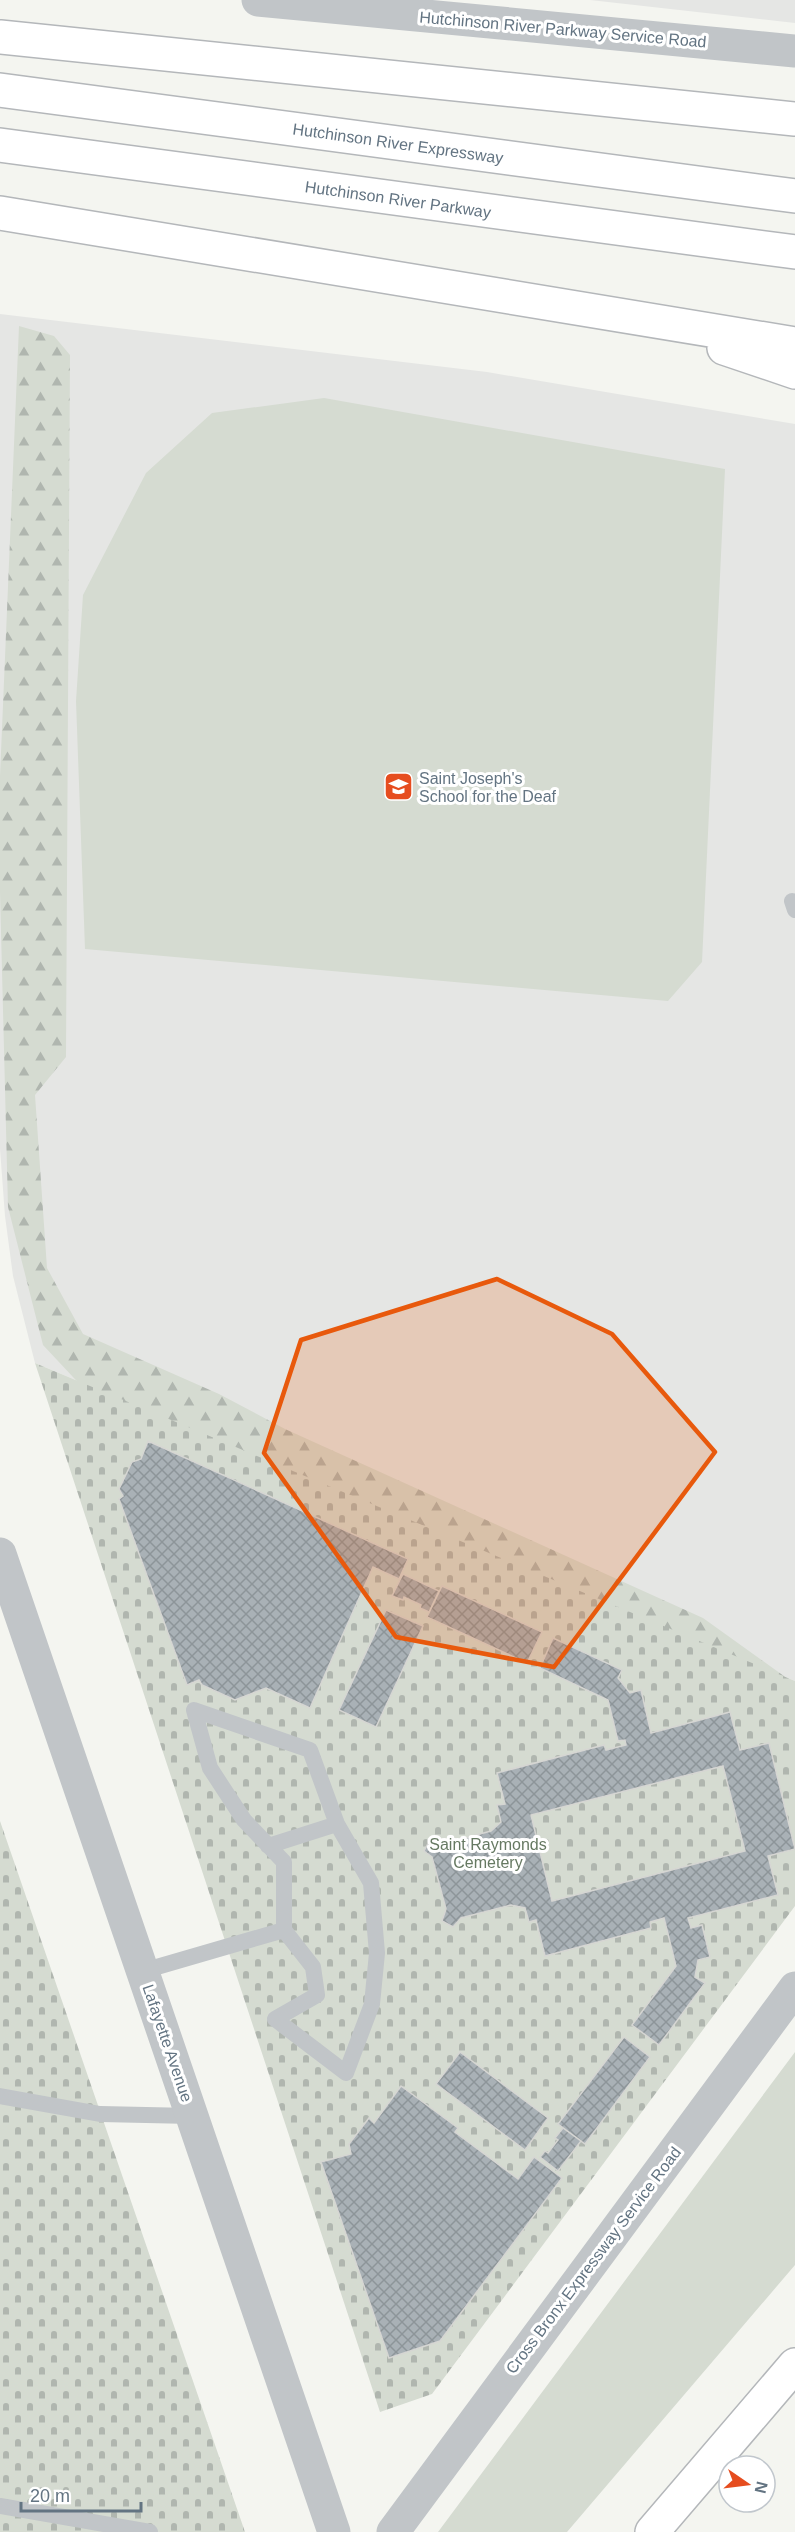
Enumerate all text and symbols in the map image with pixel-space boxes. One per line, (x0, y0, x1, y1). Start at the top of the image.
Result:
street label: Hutchinson River Parkway Service Road (419, 8, 707, 51)
street label: Hutchinson River Expressway (292, 120, 504, 167)
street label: Hutchinson River Parkway (304, 178, 492, 221)
place label: Saint Joseph's School for the Deaf (419, 770, 557, 805)
school or university icon: Saint Joseph's School for the Deaf (382, 771, 414, 803)
park label: Saint Raymonds Cemetery (429, 1836, 547, 1871)
street label: Lafayette Avenue (139, 1982, 196, 2104)
street label: Cross Bronx Expressway Service Road (503, 2144, 684, 2377)
north arrow (717, 2454, 777, 2514)
scale bar (21, 2475, 141, 2513)
text: N (751, 2480, 771, 2495)
text: 20 m (30, 2486, 70, 2506)

